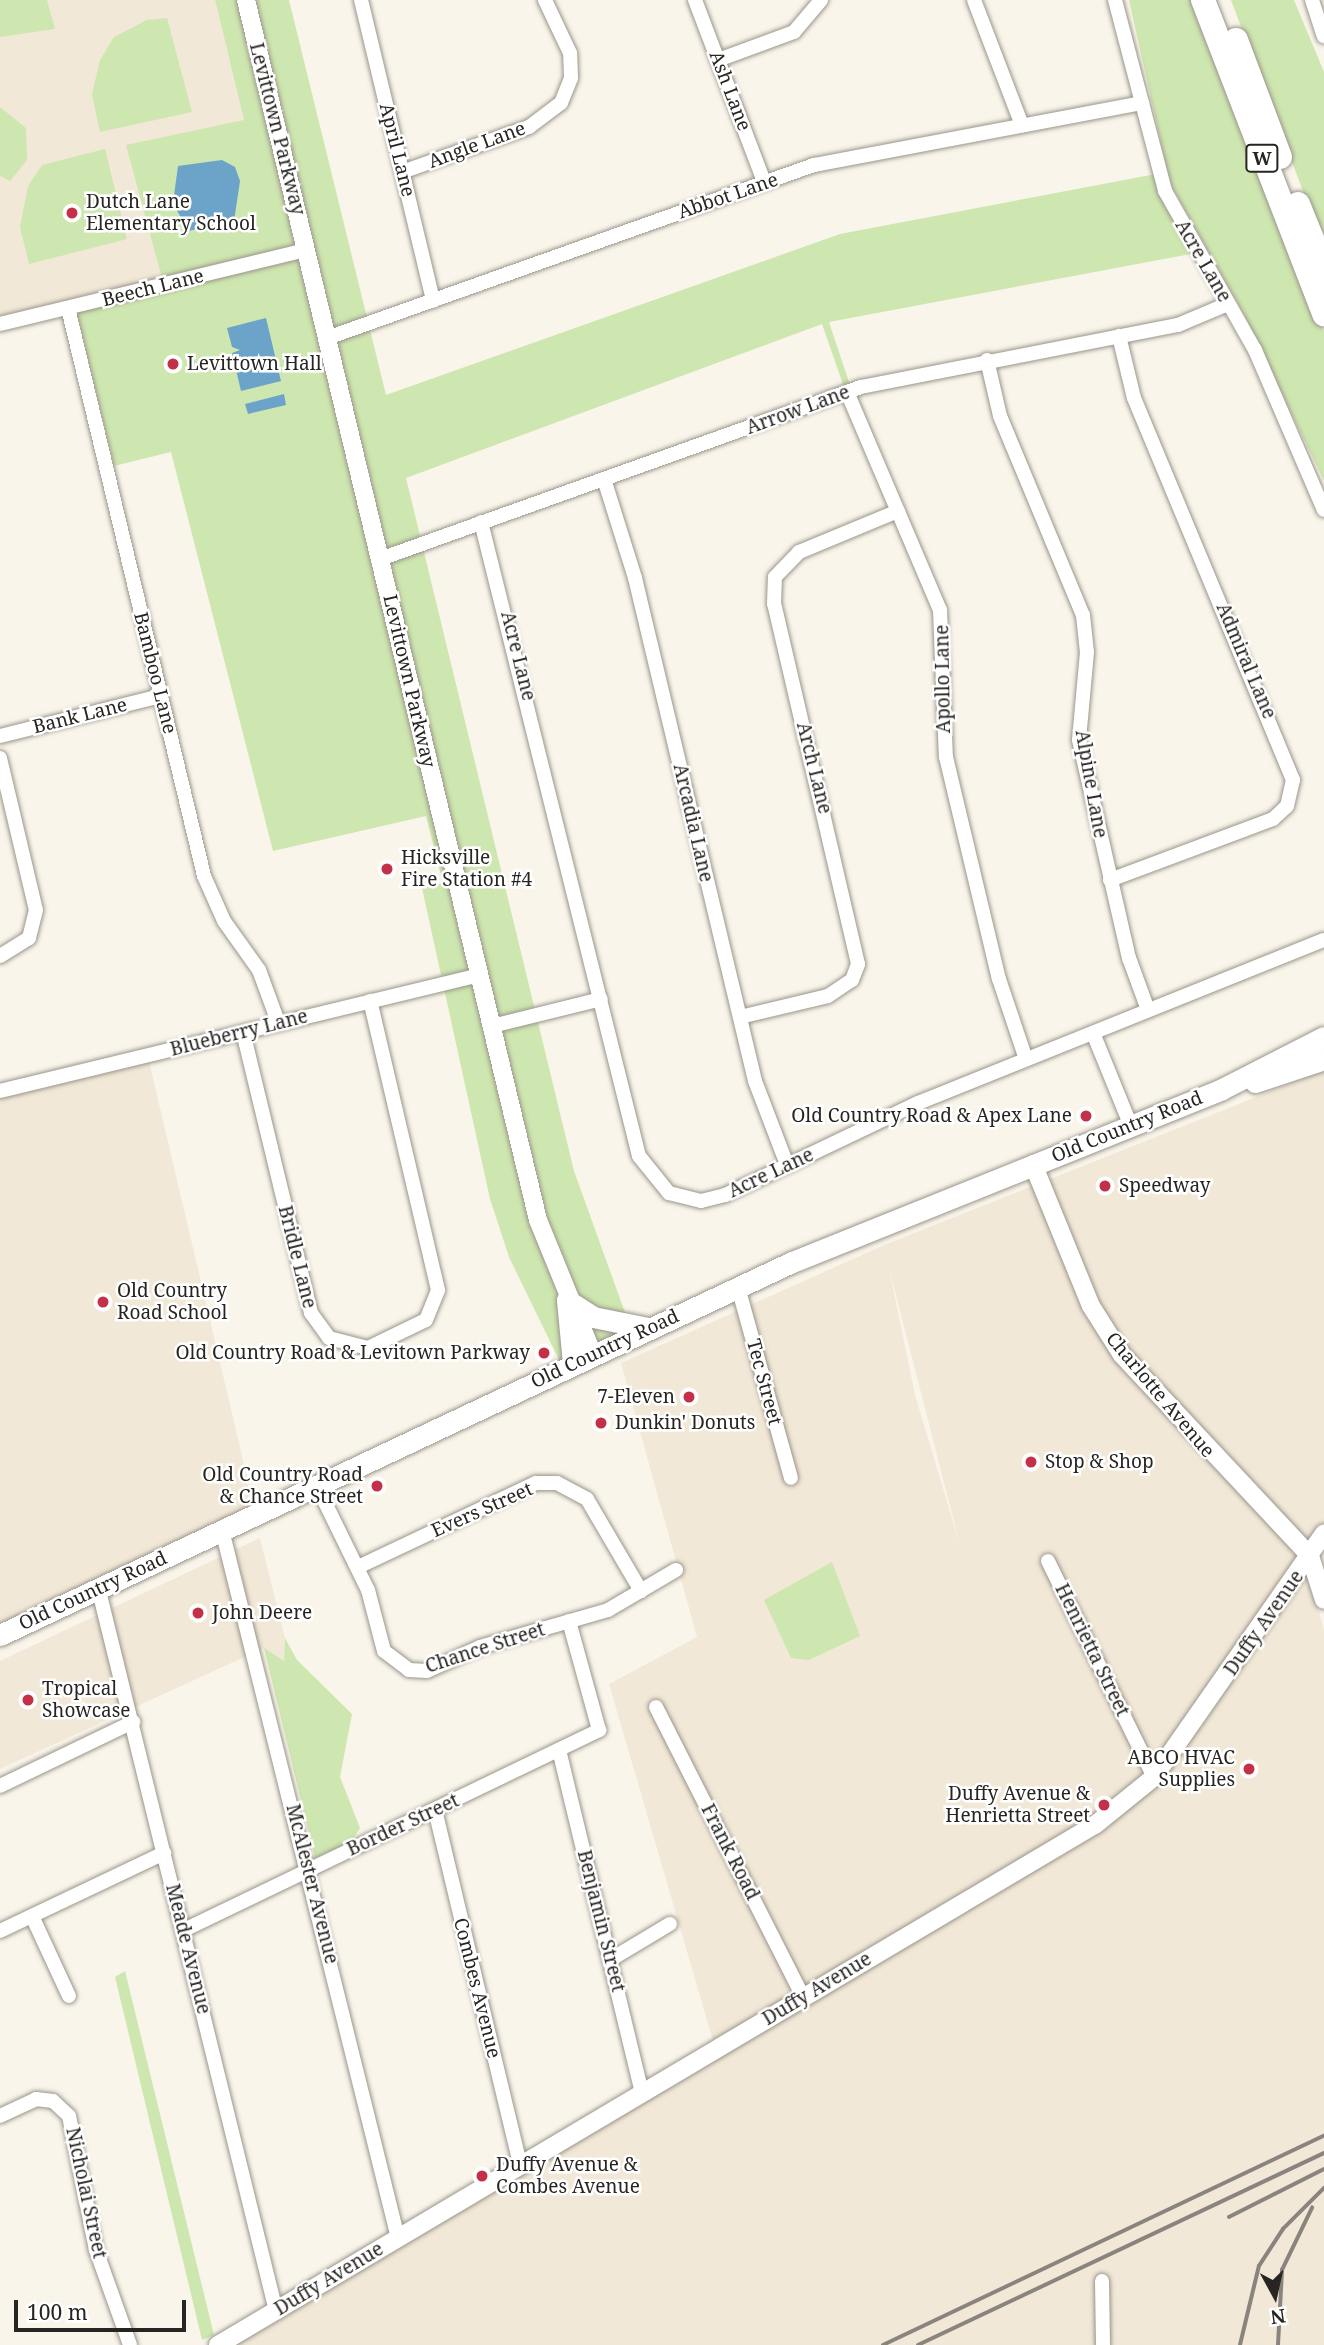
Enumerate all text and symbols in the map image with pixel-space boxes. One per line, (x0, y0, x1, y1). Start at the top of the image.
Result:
street label: Levittown Parkway (245, 41, 309, 217)
street label: Ash Lane (704, 48, 756, 134)
street label: April Lane (374, 101, 420, 199)
street label: Angle Lane (425, 117, 529, 173)
road number: W (1244, 144, 1280, 173)
street label: Abbot Lane (675, 168, 781, 224)
place label: Dutch Lane Elementary School (86, 191, 256, 235)
marker: Dutch Lane Elementary School (64, 205, 80, 221)
street label: Acre Lane (1170, 216, 1236, 306)
street label: Beech Lane (100, 264, 206, 312)
place label: Levittown Hall (187, 353, 322, 375)
marker: Levittown Hall (165, 356, 181, 372)
street label: Arrow Lane (743, 381, 853, 439)
street label: Levittown Parkway (378, 592, 440, 770)
street label: Admiral Lane (1211, 600, 1281, 722)
street label: Acre Lane (496, 609, 540, 703)
street label: Bamboo Lane (129, 610, 181, 736)
street label: Apollo Lane (931, 624, 955, 734)
street label: Bank Lane (30, 693, 130, 739)
street label: Arch Lane (792, 720, 836, 816)
street label: Alpine Lane (1070, 728, 1112, 840)
street label: Arcadia Lane (668, 762, 718, 884)
place label: Hicksville Fire Station #4 (401, 847, 532, 891)
marker: Hicksville Fire Station #4 (379, 861, 395, 877)
street label: Blueberry Lane (168, 1005, 310, 1061)
street label: Old Country Road (1048, 1086, 1206, 1168)
place label: Old Country Road & Apex Lane (791, 1105, 1072, 1127)
marker: Old Country Road & Apex Lane (1078, 1108, 1094, 1124)
street label: Acre Lane (725, 1143, 817, 1203)
place label: Speedway (1119, 1175, 1210, 1197)
marker: Speedway (1097, 1178, 1113, 1194)
street label: Bridle Lane (273, 1203, 321, 1311)
place label: Old Country Road School (117, 1280, 227, 1324)
marker: Old Country Road School (95, 1294, 111, 1310)
street label: Old Country Road (527, 1305, 683, 1393)
street label: Charlotte Avenue (1101, 1328, 1219, 1462)
street label: Tec Street (742, 1336, 786, 1428)
place label: Old Country Road & Levitown Parkway (175, 1342, 530, 1364)
marker: Old Country Road & Levitown Parkway (536, 1345, 552, 1361)
place label: 7-Eleven (597, 1386, 675, 1408)
marker: 7-Eleven (681, 1389, 697, 1405)
place label: Dunkin' Donuts (615, 1412, 755, 1434)
marker: Dunkin' Donuts (593, 1415, 609, 1431)
place label: Stop & Shop (1045, 1451, 1154, 1473)
marker: Stop & Shop (1023, 1454, 1039, 1470)
place label: Old Country Road & Chance Street (202, 1464, 363, 1508)
marker: Old Country Road & Chance Street (369, 1478, 385, 1494)
street label: Evers Street (428, 1478, 536, 1542)
street label: Old Country Road (15, 1547, 171, 1635)
street label: Duffy Avenue (1219, 1566, 1309, 1680)
street label: Henrietta Street (1050, 1580, 1134, 1720)
place label: John Deere (212, 1602, 312, 1624)
marker: John Deere (190, 1605, 206, 1621)
street label: Chance Street (422, 1618, 548, 1678)
place label: Tropical Showcase (42, 1678, 131, 1722)
marker: Tropical Showcase (20, 1692, 36, 1708)
place label: ABCO HVAC Supplies (1127, 1747, 1235, 1791)
marker: ABCO HVAC Supplies (1241, 1761, 1257, 1777)
place label: Duffy Avenue & Henrietta Street (945, 1783, 1090, 1827)
street label: Border Street (343, 1789, 463, 1861)
marker: Duffy Avenue & Henrietta Street (1096, 1797, 1112, 1813)
street label: Frank Road (696, 1800, 764, 1904)
street label: McAlester Avenue (281, 1802, 343, 1966)
street label: Benjamin Street (572, 1848, 630, 1994)
street label: Meade Avenue (161, 1882, 215, 2016)
street label: Combes Avenue (449, 1915, 505, 2061)
street label: Duffy Avenue (758, 1948, 876, 2030)
street label: Nicholai Street (61, 2125, 111, 2261)
place label: Duffy Avenue & Combes Avenue (496, 2154, 640, 2198)
marker: Duffy Avenue & Combes Avenue (474, 2168, 490, 2184)
street label: Duffy Avenue (270, 2238, 388, 2320)
north arrow (1240, 2261, 1310, 2331)
scale bar (18, 2286, 189, 2330)
text: 100 m (27, 2298, 88, 2326)
text: N (1269, 2303, 1287, 2331)

